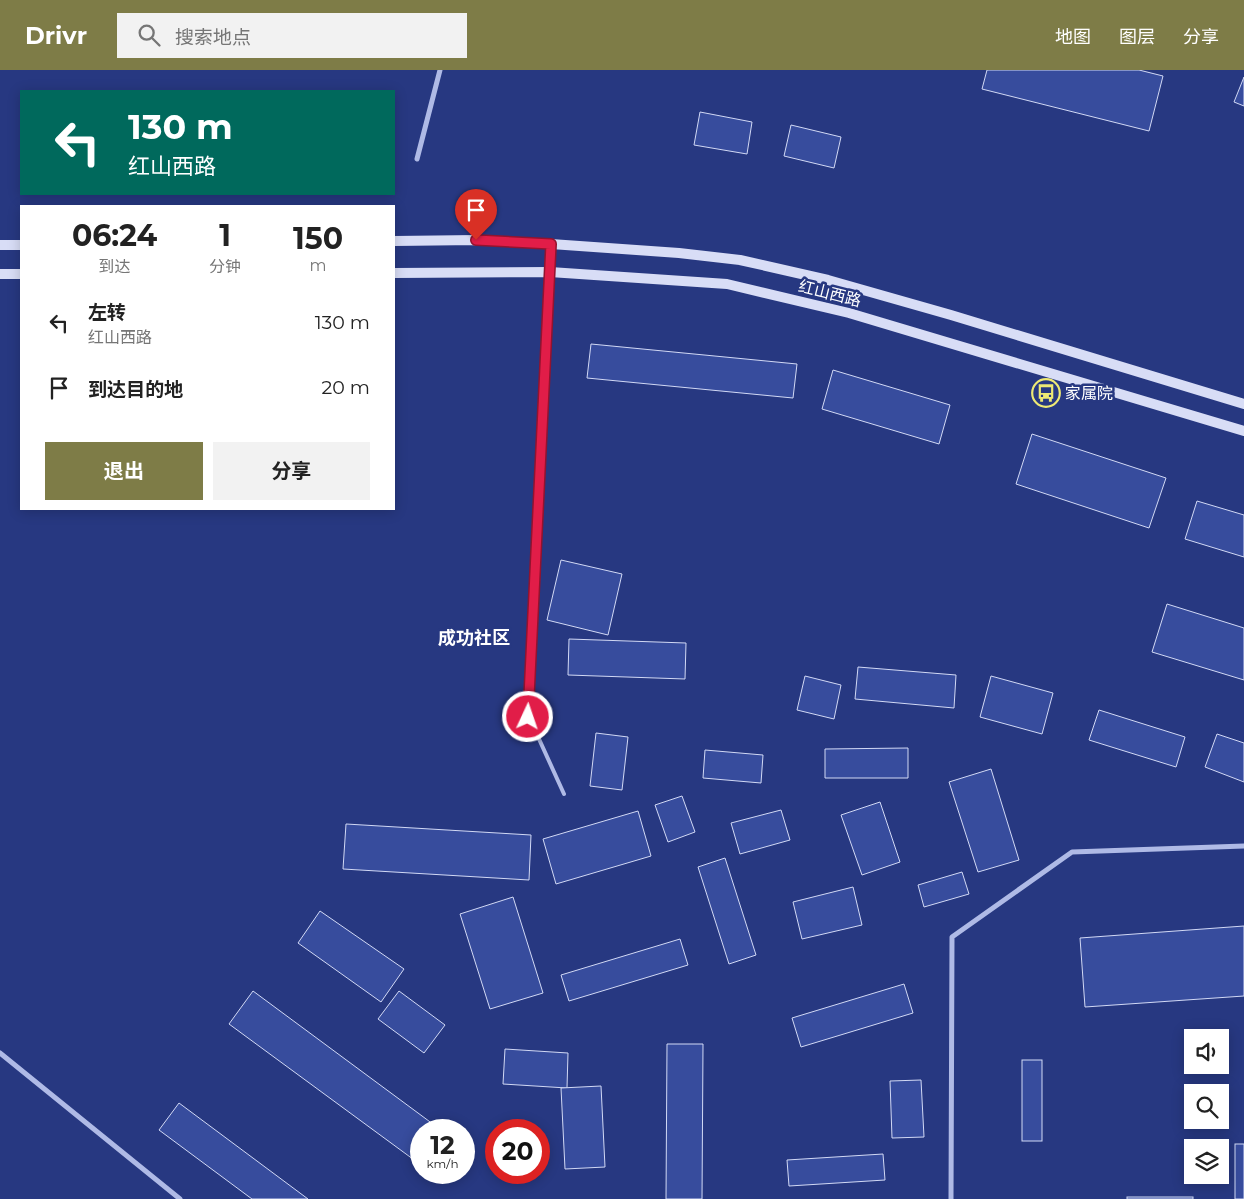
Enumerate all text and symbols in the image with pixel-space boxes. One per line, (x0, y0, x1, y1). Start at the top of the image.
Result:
search box (117, 13, 467, 58)
text: Drivr (25, 21, 87, 50)
icon: search (135, 21, 163, 49)
text: 搜索地点 (175, 26, 251, 49)
text: 地图 (1055, 26, 1091, 48)
text: 图层 (1119, 26, 1155, 48)
text: 分享 (1183, 26, 1219, 48)
text: 130 m (128, 105, 233, 148)
icon: left (45, 110, 110, 175)
text: 红山西路 (128, 153, 216, 180)
pin (455, 189, 497, 240)
icon: arrive (462, 196, 490, 224)
text: 06:24 (72, 217, 157, 254)
text: 1 (219, 217, 231, 254)
text: 150 (293, 220, 343, 257)
text: m (310, 256, 327, 275)
text: 到达 (99, 257, 131, 276)
text: 分钟 (209, 257, 241, 276)
street label: 红山西路 (797, 277, 863, 310)
text: 左转 (88, 301, 126, 324)
icon: left (45, 309, 73, 337)
text: 130 m (315, 311, 370, 334)
text: 红山西路 (88, 328, 152, 347)
icon: arrive (45, 374, 73, 402)
text: 20 m (322, 376, 370, 399)
text: 到达目的地 (88, 378, 183, 401)
bus stop icon: 家属院 (1031, 378, 1061, 408)
place label: 家属院 (1065, 384, 1113, 403)
button: 退出 (45, 442, 203, 500)
button: 分享 (213, 442, 370, 500)
district label: 成功社区 (438, 627, 510, 649)
position arrow (501, 690, 553, 742)
map controls (1184, 1029, 1229, 1184)
button: sound (1184, 1029, 1229, 1074)
button: search (1184, 1084, 1229, 1129)
speed limit sign: 20 (485, 1119, 550, 1184)
text: 12 (430, 1130, 455, 1160)
button: layers (1184, 1139, 1229, 1184)
text: km/h (426, 1156, 459, 1171)

